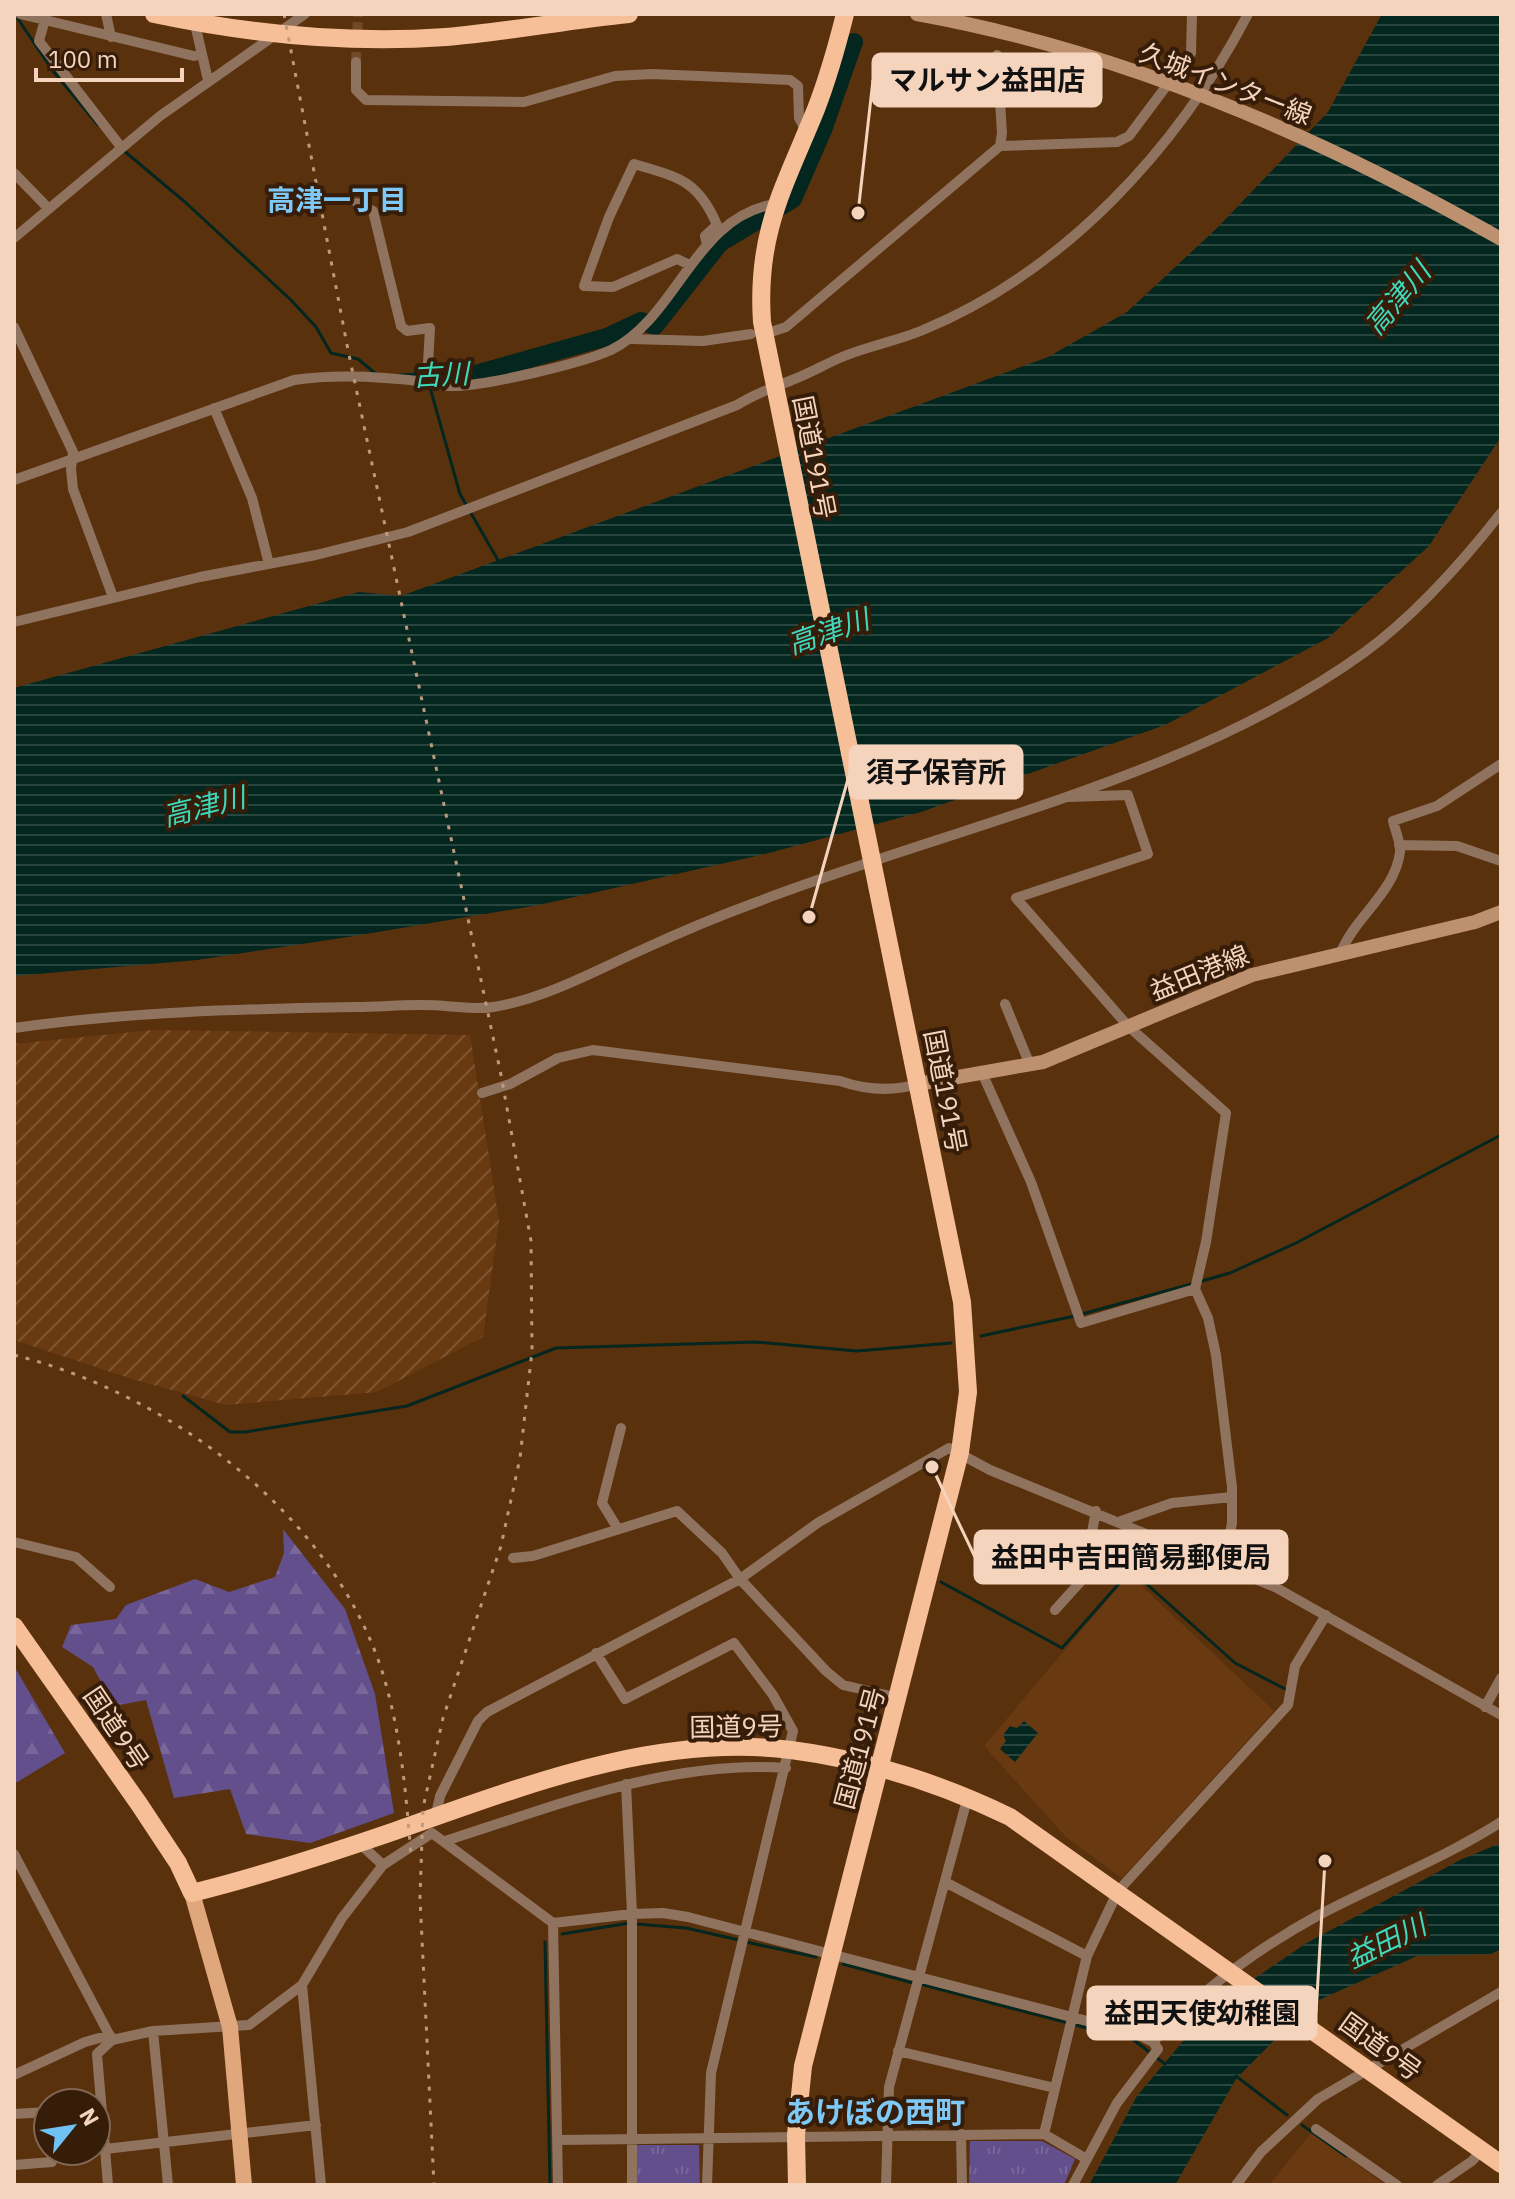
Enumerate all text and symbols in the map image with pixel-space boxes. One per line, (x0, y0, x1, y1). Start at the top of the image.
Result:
scale bar (36, 32, 182, 82)
street label: 久城インター線 (1135, 35, 1317, 131)
text: 100 m (48, 43, 118, 75)
callout: マルサン益田店 (873, 54, 1101, 106)
text: マルサン益田店 (889, 61, 1085, 98)
district label: 高津一丁目 (267, 181, 407, 218)
water label: 高津川 (1356, 252, 1440, 342)
water label: 古川 (412, 354, 473, 394)
street label: 国道191号 (786, 392, 844, 522)
water label: 高津川 (782, 599, 877, 662)
callout: 須子保育所 (850, 746, 1022, 798)
text: 須子保育所 (866, 753, 1006, 790)
water label: 高津川 (159, 777, 252, 834)
street label: 益田港線 (1144, 937, 1254, 1007)
street label: 国道191号 (917, 1026, 975, 1156)
callout: 益田中吉田簡易郵便局 (975, 1531, 1287, 1583)
text: 益田中吉田簡易郵便局 (991, 1538, 1271, 1575)
street label: 国道9号 (77, 1680, 157, 1776)
street label: 国道191号 (826, 1683, 892, 1813)
street label: 国道9号 (689, 1708, 783, 1744)
water label: 益田川 (1340, 1905, 1435, 1976)
callout: 益田天使幼稚園 (1088, 1987, 1316, 2039)
text: 益田天使幼稚園 (1104, 1994, 1300, 2031)
street label: 国道9号 (1333, 2005, 1429, 2087)
north arrow (32, 2087, 112, 2167)
district label: あけぼの西町 (785, 2092, 965, 2131)
text: N (73, 2103, 106, 2131)

